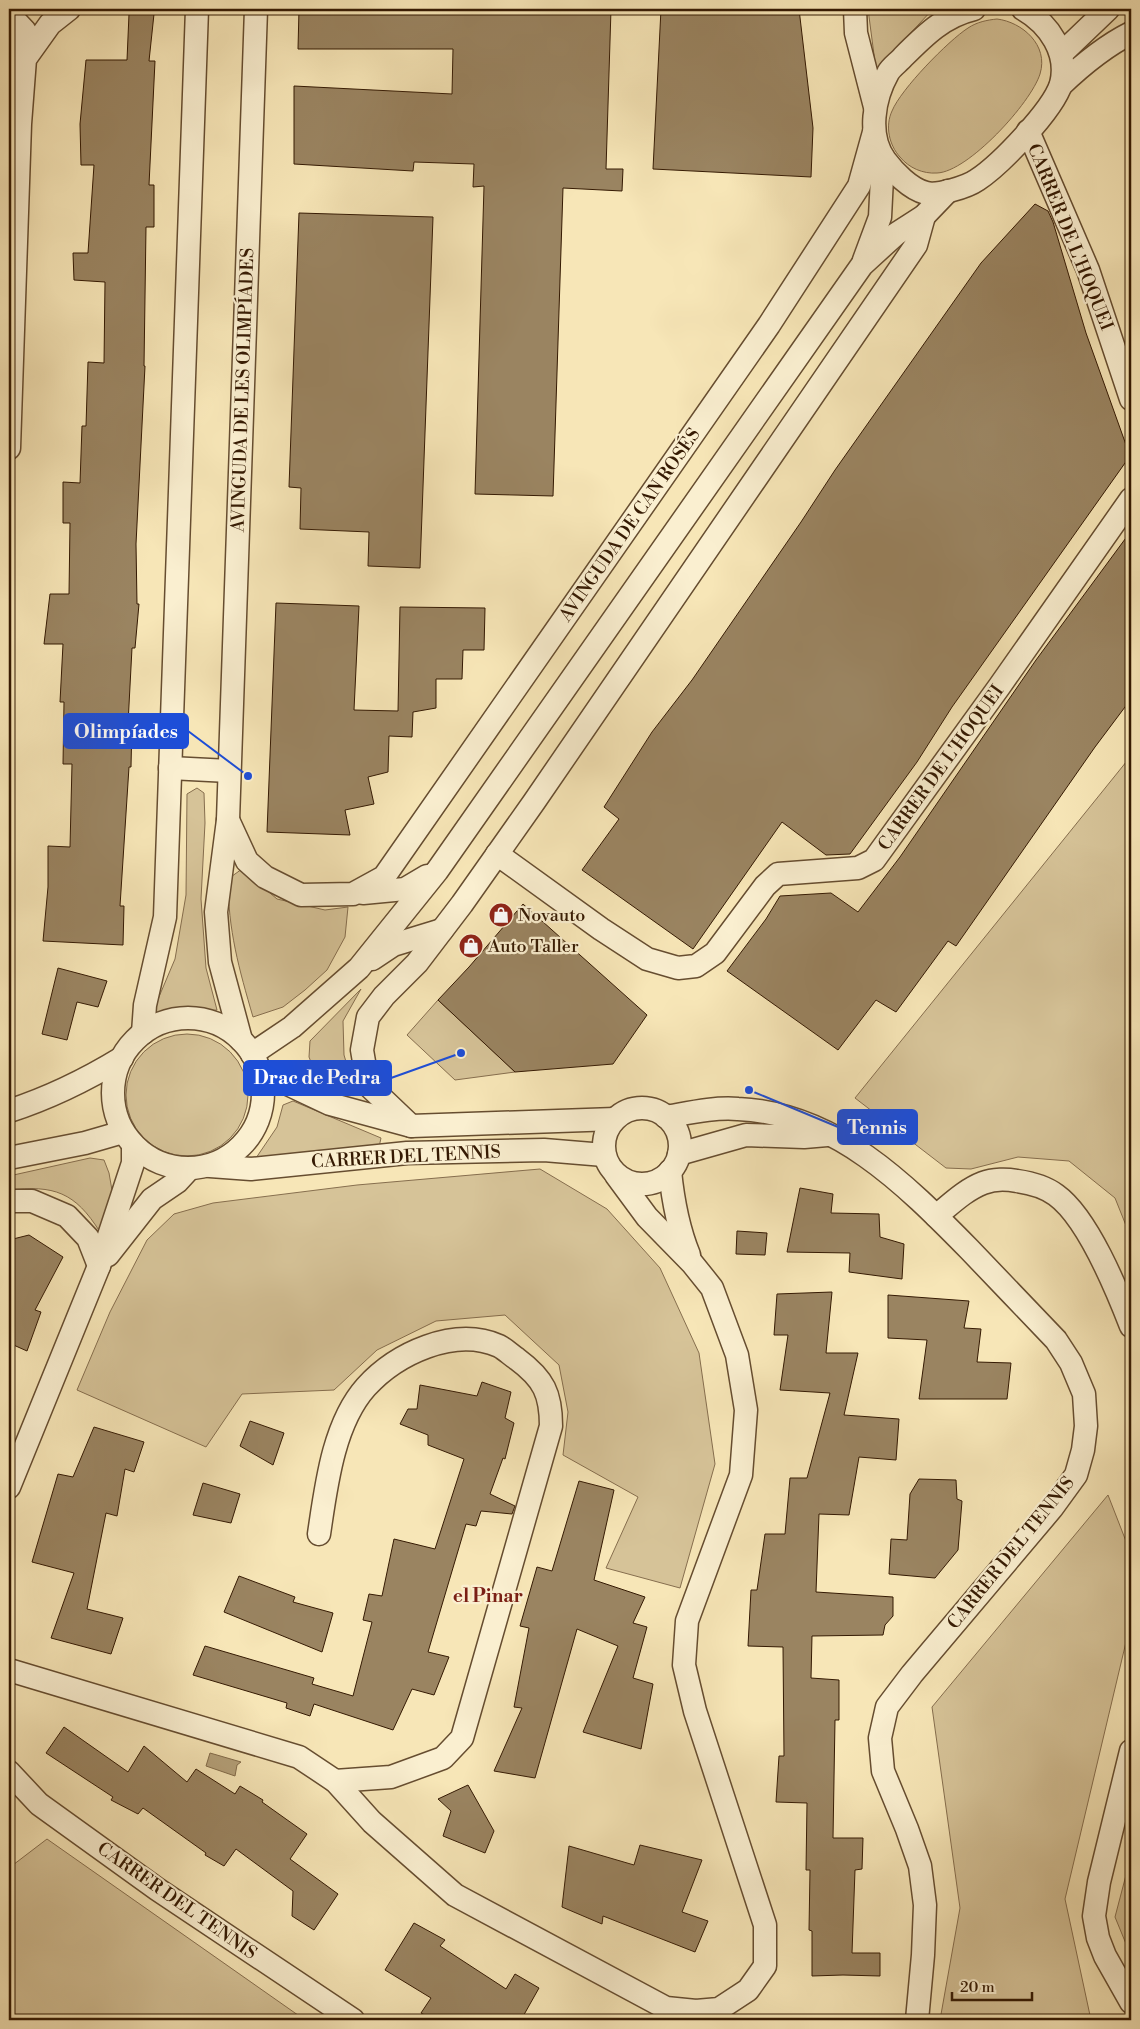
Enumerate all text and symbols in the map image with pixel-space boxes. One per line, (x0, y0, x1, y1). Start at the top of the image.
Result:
street label: CARRER DE L'HOQUEI (1022, 140, 1118, 334)
street label: AVINGUDA DE LES OLIMPÍADES (227, 247, 259, 534)
street label: AVINGUDA DE CAN ROSÉS (554, 424, 706, 627)
street label: CARRER DE L'HOQUEI (873, 680, 1009, 855)
callout: Olimpíades (64, 714, 188, 748)
text: Olimpíades (74, 720, 178, 744)
shop icon: Novauto (488, 902, 514, 928)
place label: Novauto (518, 904, 585, 927)
shop icon: Auto Taller (458, 933, 484, 959)
place label: Auto Taller (487, 935, 579, 958)
callout: Drac de Pedra (244, 1061, 391, 1095)
text: Drac de Pedra (253, 1066, 381, 1090)
callout: Tennis (838, 1110, 917, 1144)
text: Tennis (847, 1116, 907, 1140)
street label: CARRER DEL TENNIS (311, 1141, 501, 1173)
street label: CARRER DEL TENNIS (942, 1472, 1080, 1634)
district label: el Pinar (453, 1584, 524, 1608)
street label: CARRER DEL TENNIS (93, 1837, 261, 1965)
scale bar (952, 1969, 1032, 2001)
text: 20 m (960, 1978, 995, 1997)

